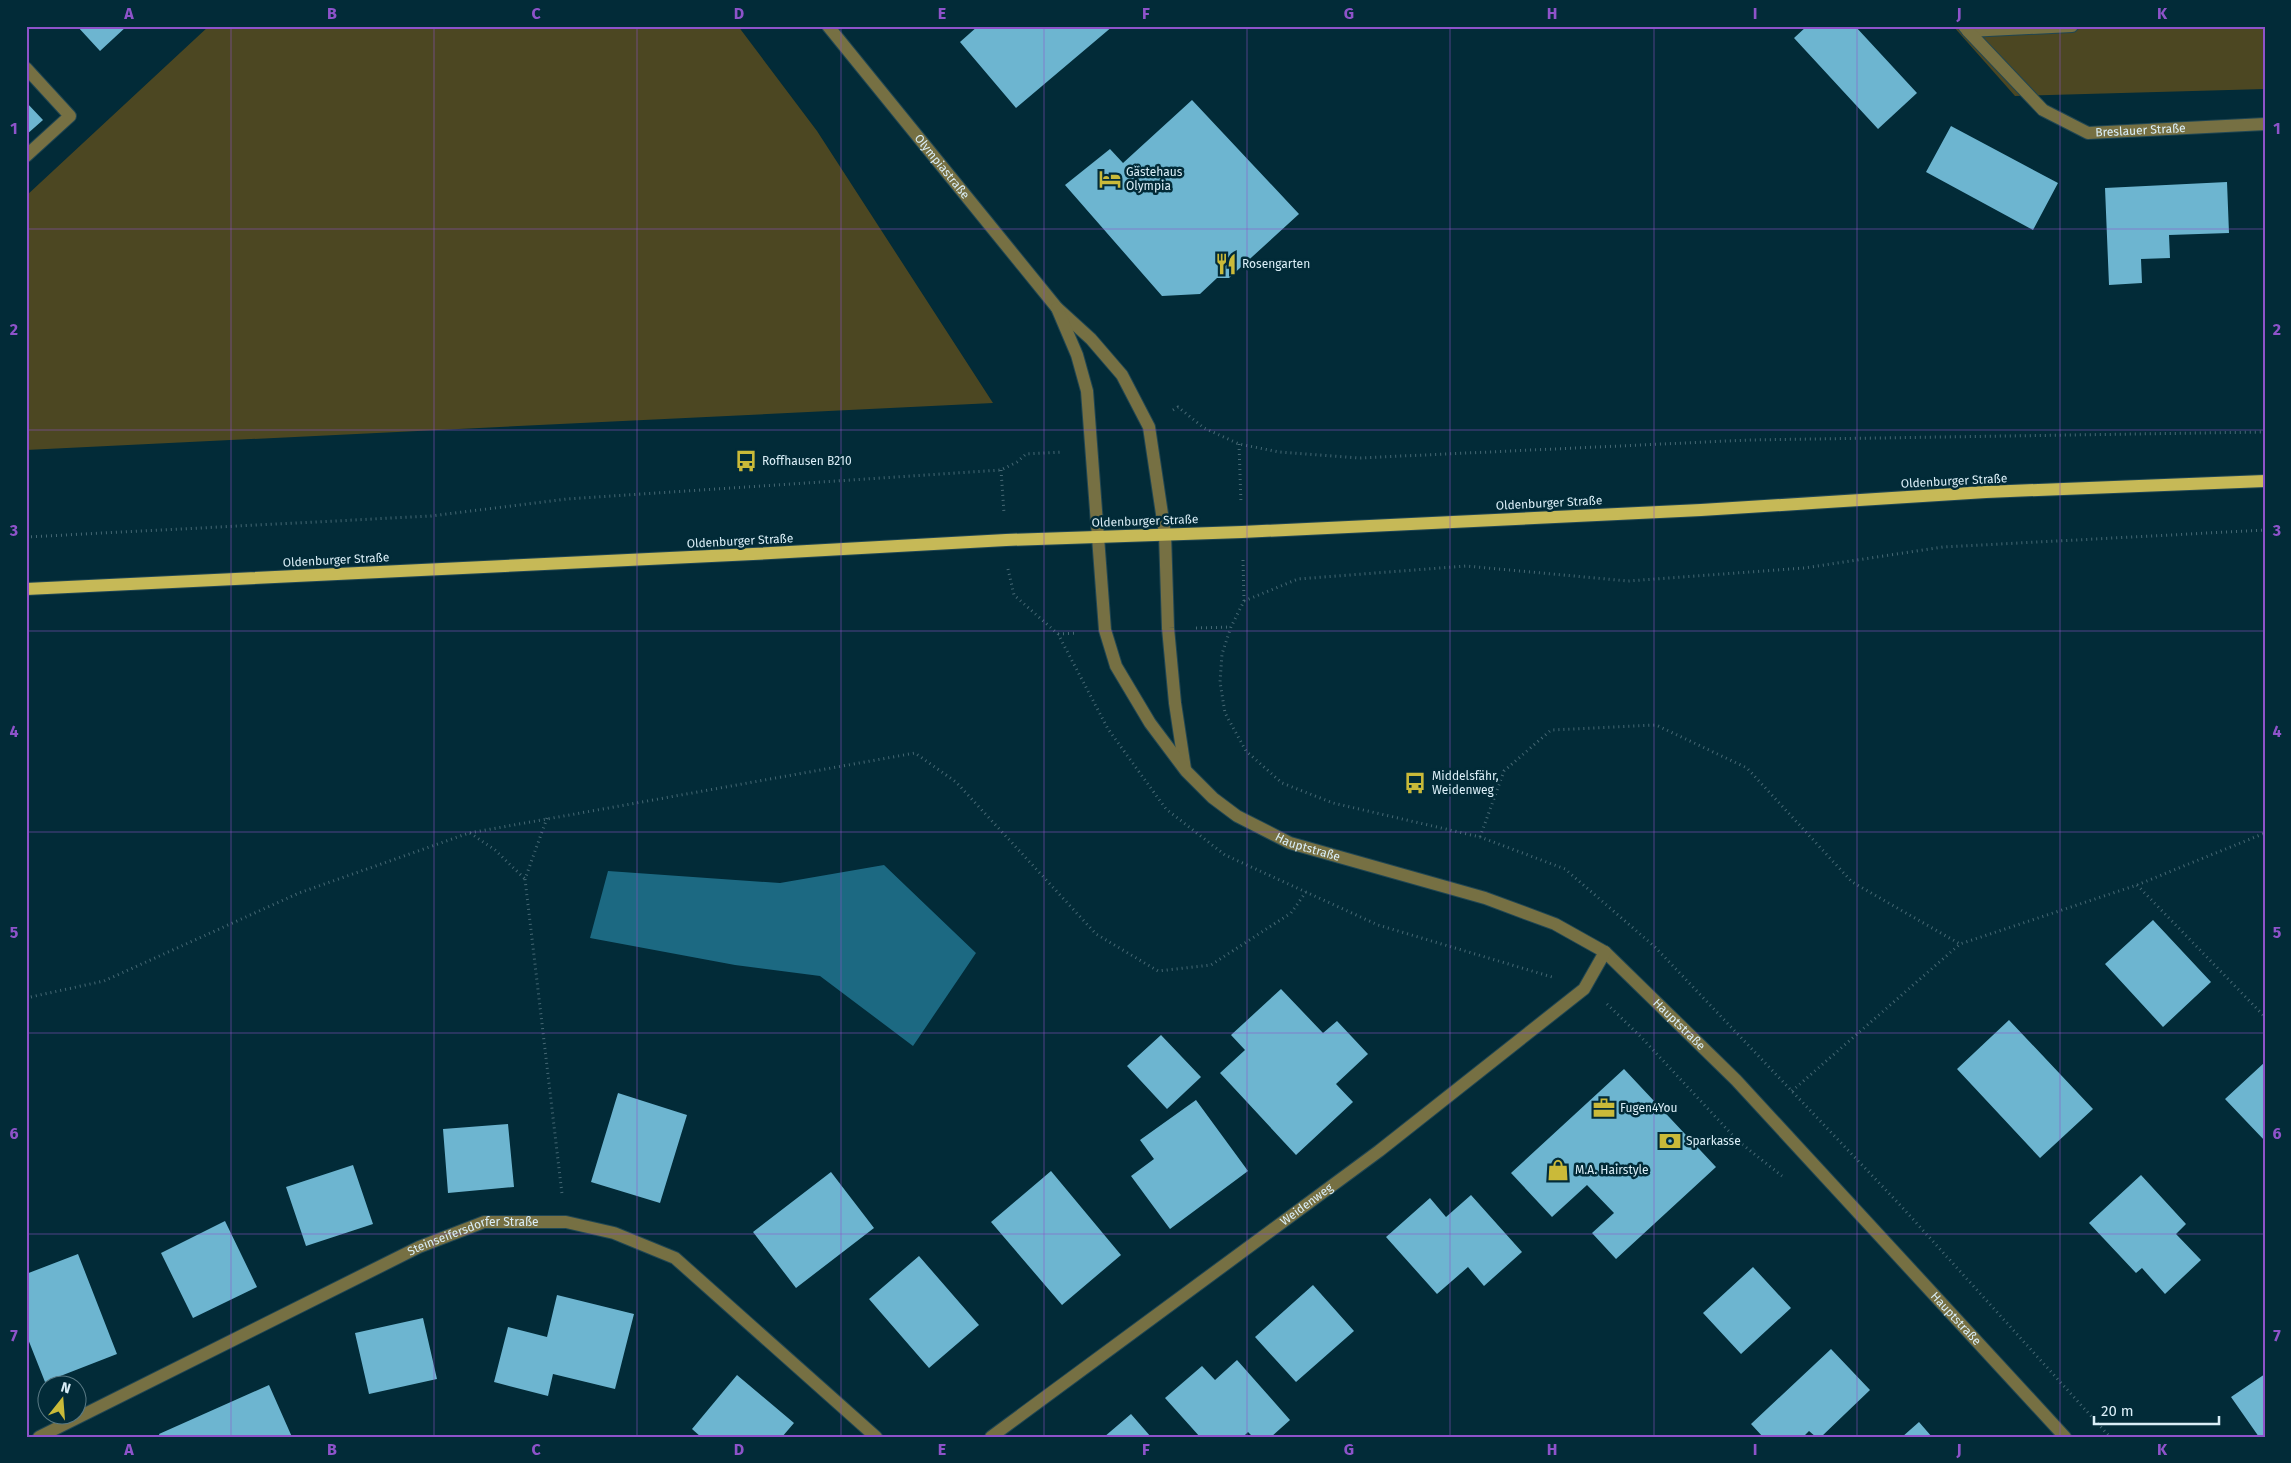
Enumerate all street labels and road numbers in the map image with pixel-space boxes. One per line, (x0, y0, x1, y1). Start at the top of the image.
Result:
street label: Breslauer Straße (2095, 121, 2186, 140)
street label: Olympiastraße (912, 131, 973, 202)
street label: Oldenburger Straße (1900, 471, 2008, 491)
street label: Oldenburger Straße (1495, 493, 1603, 513)
street label: Oldenburger Straße (1091, 512, 1199, 530)
street label: Oldenburger Straße (686, 531, 794, 551)
street label: Oldenburger Straße (282, 550, 390, 570)
street label: Hauptstraße (1273, 830, 1342, 864)
street label: Hauptstraße (1650, 996, 1708, 1053)
street label: Weidenweg (1277, 1180, 1336, 1228)
street label: Steinseifersdorfer Straße (405, 1215, 539, 1259)
street label: Hauptstraße (1928, 1289, 1984, 1348)

